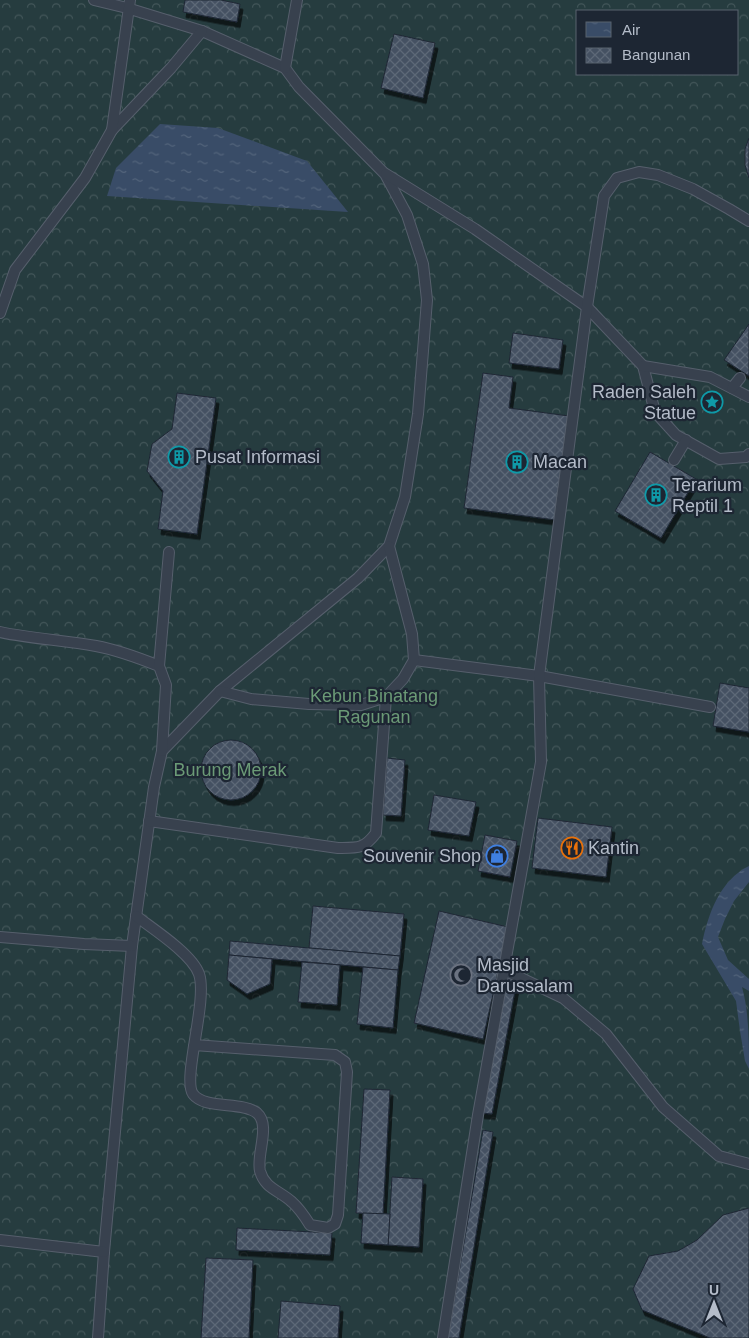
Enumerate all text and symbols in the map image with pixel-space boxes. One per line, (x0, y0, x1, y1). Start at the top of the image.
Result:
legend (576, 10, 739, 75)
text: Air (622, 21, 640, 38)
text: Bangunan (622, 46, 690, 63)
place label: Raden Saleh Statue (592, 382, 696, 423)
place icon: Raden Saleh Statue (700, 390, 724, 414)
building icon: Pusat Informasi (167, 445, 191, 469)
place label: Pusat Informasi (195, 447, 320, 467)
building icon: Macan (505, 450, 529, 474)
place label: Macan (533, 452, 587, 472)
place label: Terarium Reptil 1 (672, 475, 742, 516)
building icon: Terarium Reptil 1 (644, 483, 668, 507)
park label: Kebun Binatang Ragunan (310, 686, 438, 727)
park label: Burung Merak (173, 760, 288, 780)
restaurant icon: Kantin (560, 836, 584, 860)
place label: Kantin (588, 838, 639, 858)
shop icon: Souvenir Shop (485, 844, 509, 868)
place label: Souvenir Shop (363, 846, 481, 866)
place label: Masjid Darussalam (477, 955, 573, 996)
mosque icon: Masjid Darussalam (449, 963, 473, 987)
north arrow (689, 1278, 739, 1328)
text: U (709, 1282, 719, 1298)

